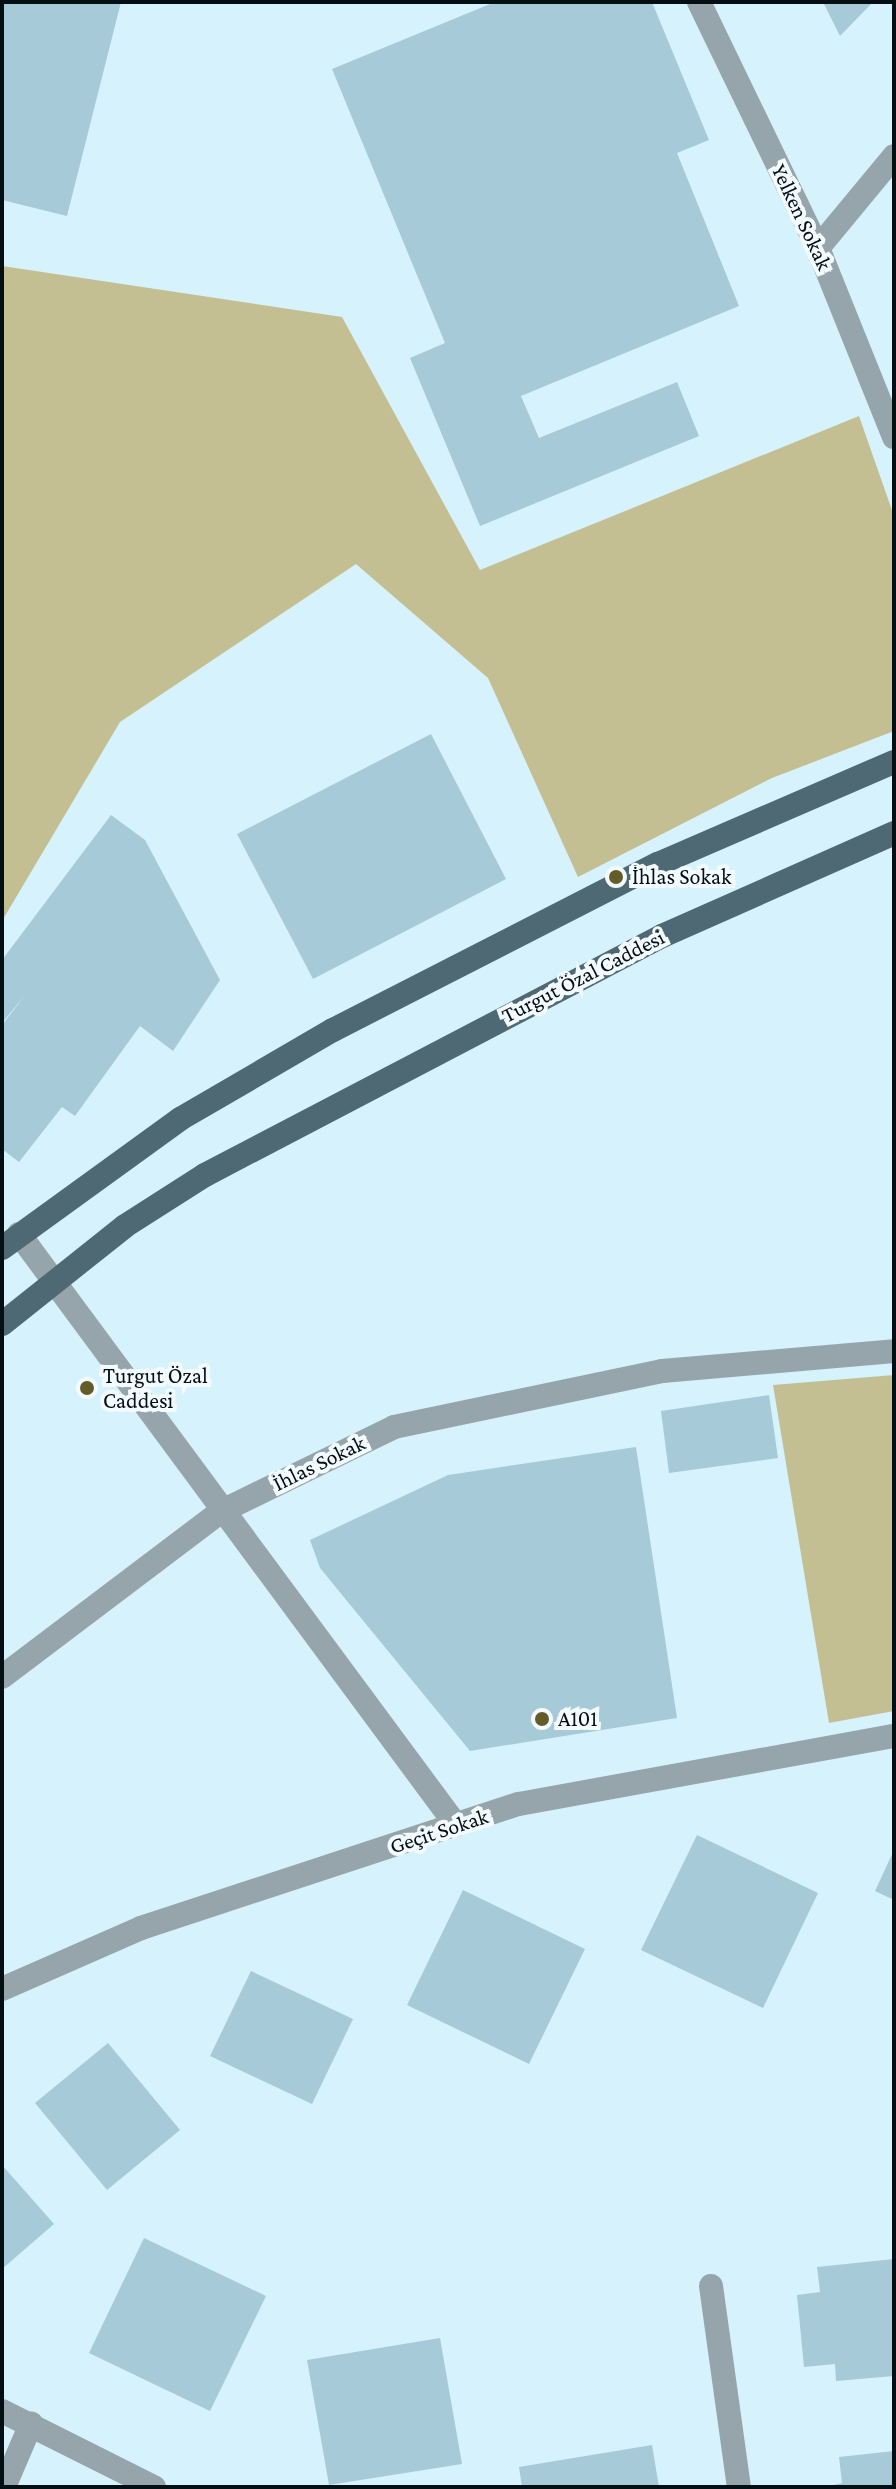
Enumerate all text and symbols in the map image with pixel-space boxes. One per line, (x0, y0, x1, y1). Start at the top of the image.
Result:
street label: Yelken Sokak (766, 160, 838, 274)
place label: İhlas Sokak (632, 864, 731, 890)
marker: İhlas Sokak (607, 868, 625, 886)
street label: Turgut Özal Caddesi (497, 924, 669, 1028)
place label: Turgut Özal Caddesi (103, 1362, 208, 1414)
marker: Turgut Özal Caddesi (78, 1379, 96, 1397)
street label: İhlas Sokak (269, 1429, 369, 1497)
place label: A101 (558, 1706, 598, 1732)
marker: A101 (533, 1710, 551, 1728)
street label: Geçit Sokak (386, 1803, 492, 1859)

